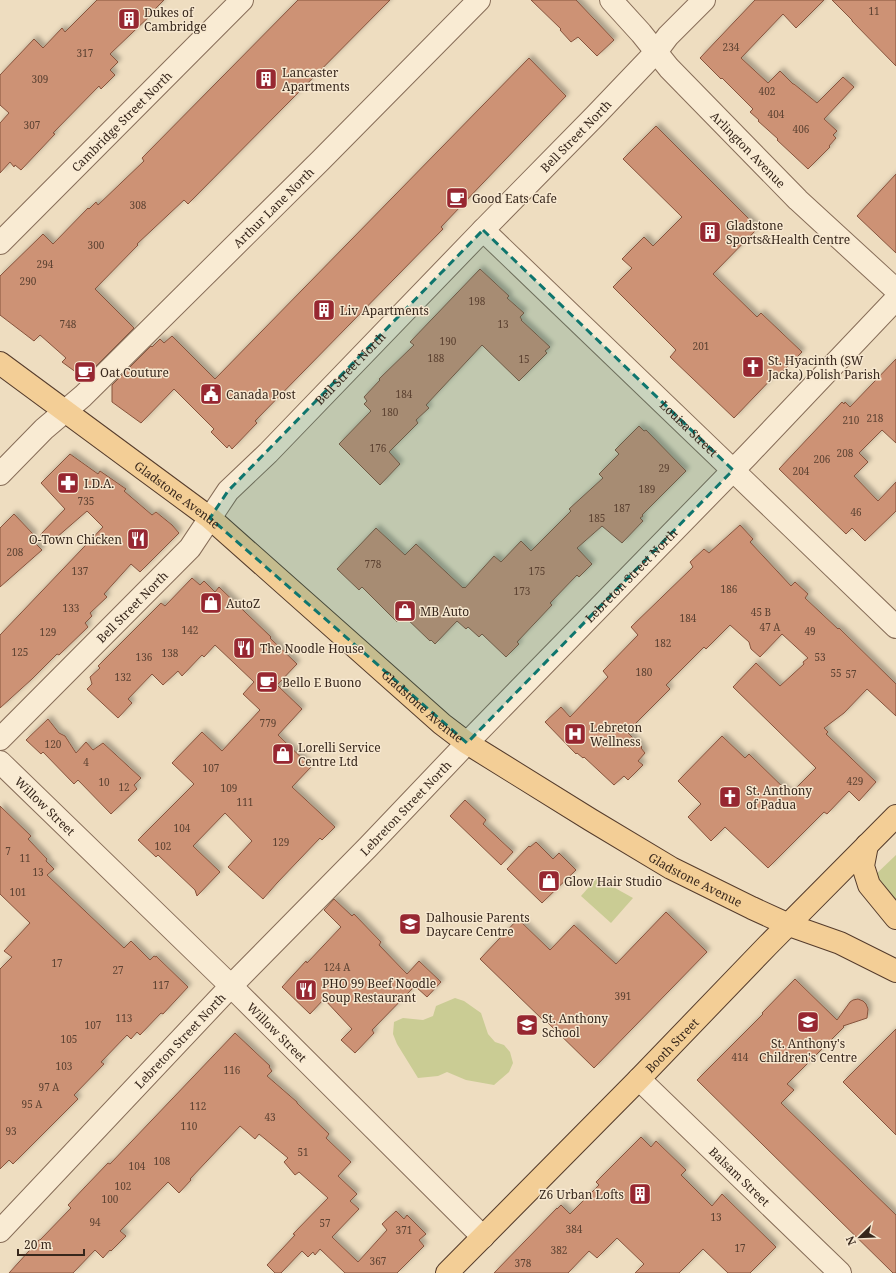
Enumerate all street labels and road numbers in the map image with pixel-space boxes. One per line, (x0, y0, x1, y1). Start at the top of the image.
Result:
street label: Cambridge Street North (67, 67, 176, 175)
street label: Bell Street North (536, 95, 615, 176)
street label: Arlington Avenue (707, 107, 790, 191)
street label: Arthur Lane North (229, 163, 318, 251)
street label: Bell Street North (311, 328, 389, 408)
street label: Louisa Street (656, 396, 722, 460)
street label: Gladstone Avenue (131, 457, 224, 532)
street label: Lebreton Street North (581, 524, 681, 626)
street label: Bell Street North (92, 566, 172, 646)
street label: Gladstone Avenue (378, 666, 467, 746)
street label: Lebreton Street North (356, 756, 455, 859)
street label: Willow Street (11, 773, 79, 839)
street label: Gladstone Avenue (646, 848, 745, 910)
street label: Lebreton Street North (130, 989, 229, 1092)
street label: Willow Street (244, 999, 311, 1066)
street label: Booth Street (641, 1014, 702, 1076)
street label: Balsam Street (706, 1143, 774, 1210)

